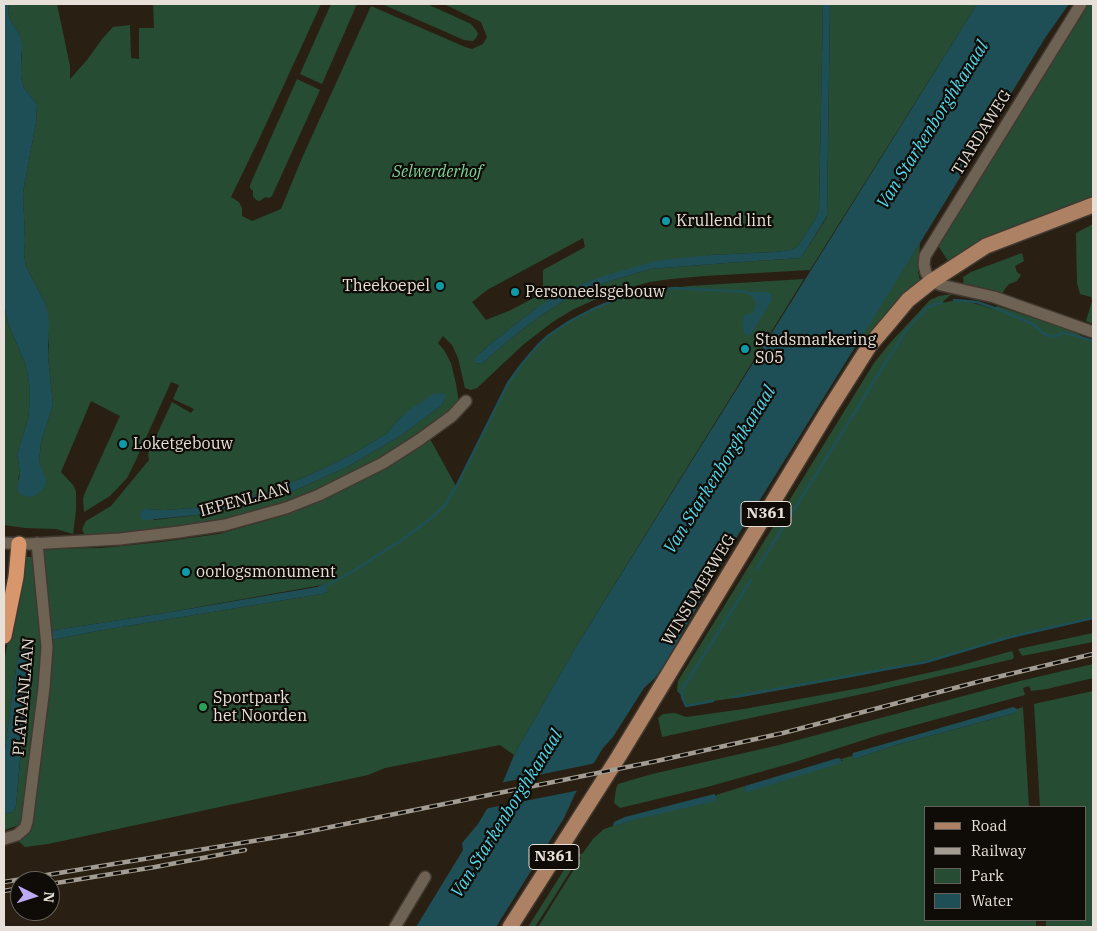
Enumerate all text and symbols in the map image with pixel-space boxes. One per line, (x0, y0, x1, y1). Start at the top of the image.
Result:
water label: Van Starkenborghkanaal (872, 37, 994, 213)
street label: TJARDAWEG (948, 87, 1016, 179)
park label: Selwerderhof (392, 162, 482, 182)
place label: Krullend lint (676, 211, 772, 231)
marker: Krullend lint (660, 215, 672, 227)
place label: Theekoepel (342, 276, 430, 296)
marker: Theekoepel (434, 280, 446, 292)
place label: Personeelsgebouw (525, 282, 665, 302)
marker: Personeelsgebouw (509, 286, 521, 298)
place label: Stadsmarkering S05 (755, 330, 876, 368)
marker: Stadsmarkering S05 (739, 343, 751, 355)
water label: Van Starkenborghkanaal (659, 382, 781, 558)
place label: Loketgebouw (133, 434, 233, 454)
marker: Loketgebouw (117, 438, 129, 450)
street label: IEPENLAAN (198, 479, 292, 521)
road number: N361 (741, 502, 791, 526)
street label: WINSUMERWEG (658, 531, 740, 649)
place label: oorlogsmonument (196, 562, 336, 582)
marker: oorlogsmonument (180, 566, 192, 578)
street label: PLATAANLAAN (9, 637, 39, 757)
place label: Sportpark het Noorden (213, 688, 307, 726)
marker: Sportpark het Noorden (197, 701, 209, 713)
water label: Van Starkenborghkanaal (446, 726, 568, 902)
legend (924, 806, 1087, 921)
text: Road (971, 816, 1007, 835)
text: Railway (971, 841, 1026, 860)
road number: N361 (529, 844, 579, 870)
text: Park (971, 866, 1004, 885)
north arrow (10, 871, 60, 921)
text: N (39, 891, 58, 904)
text: Water (971, 891, 1013, 910)

